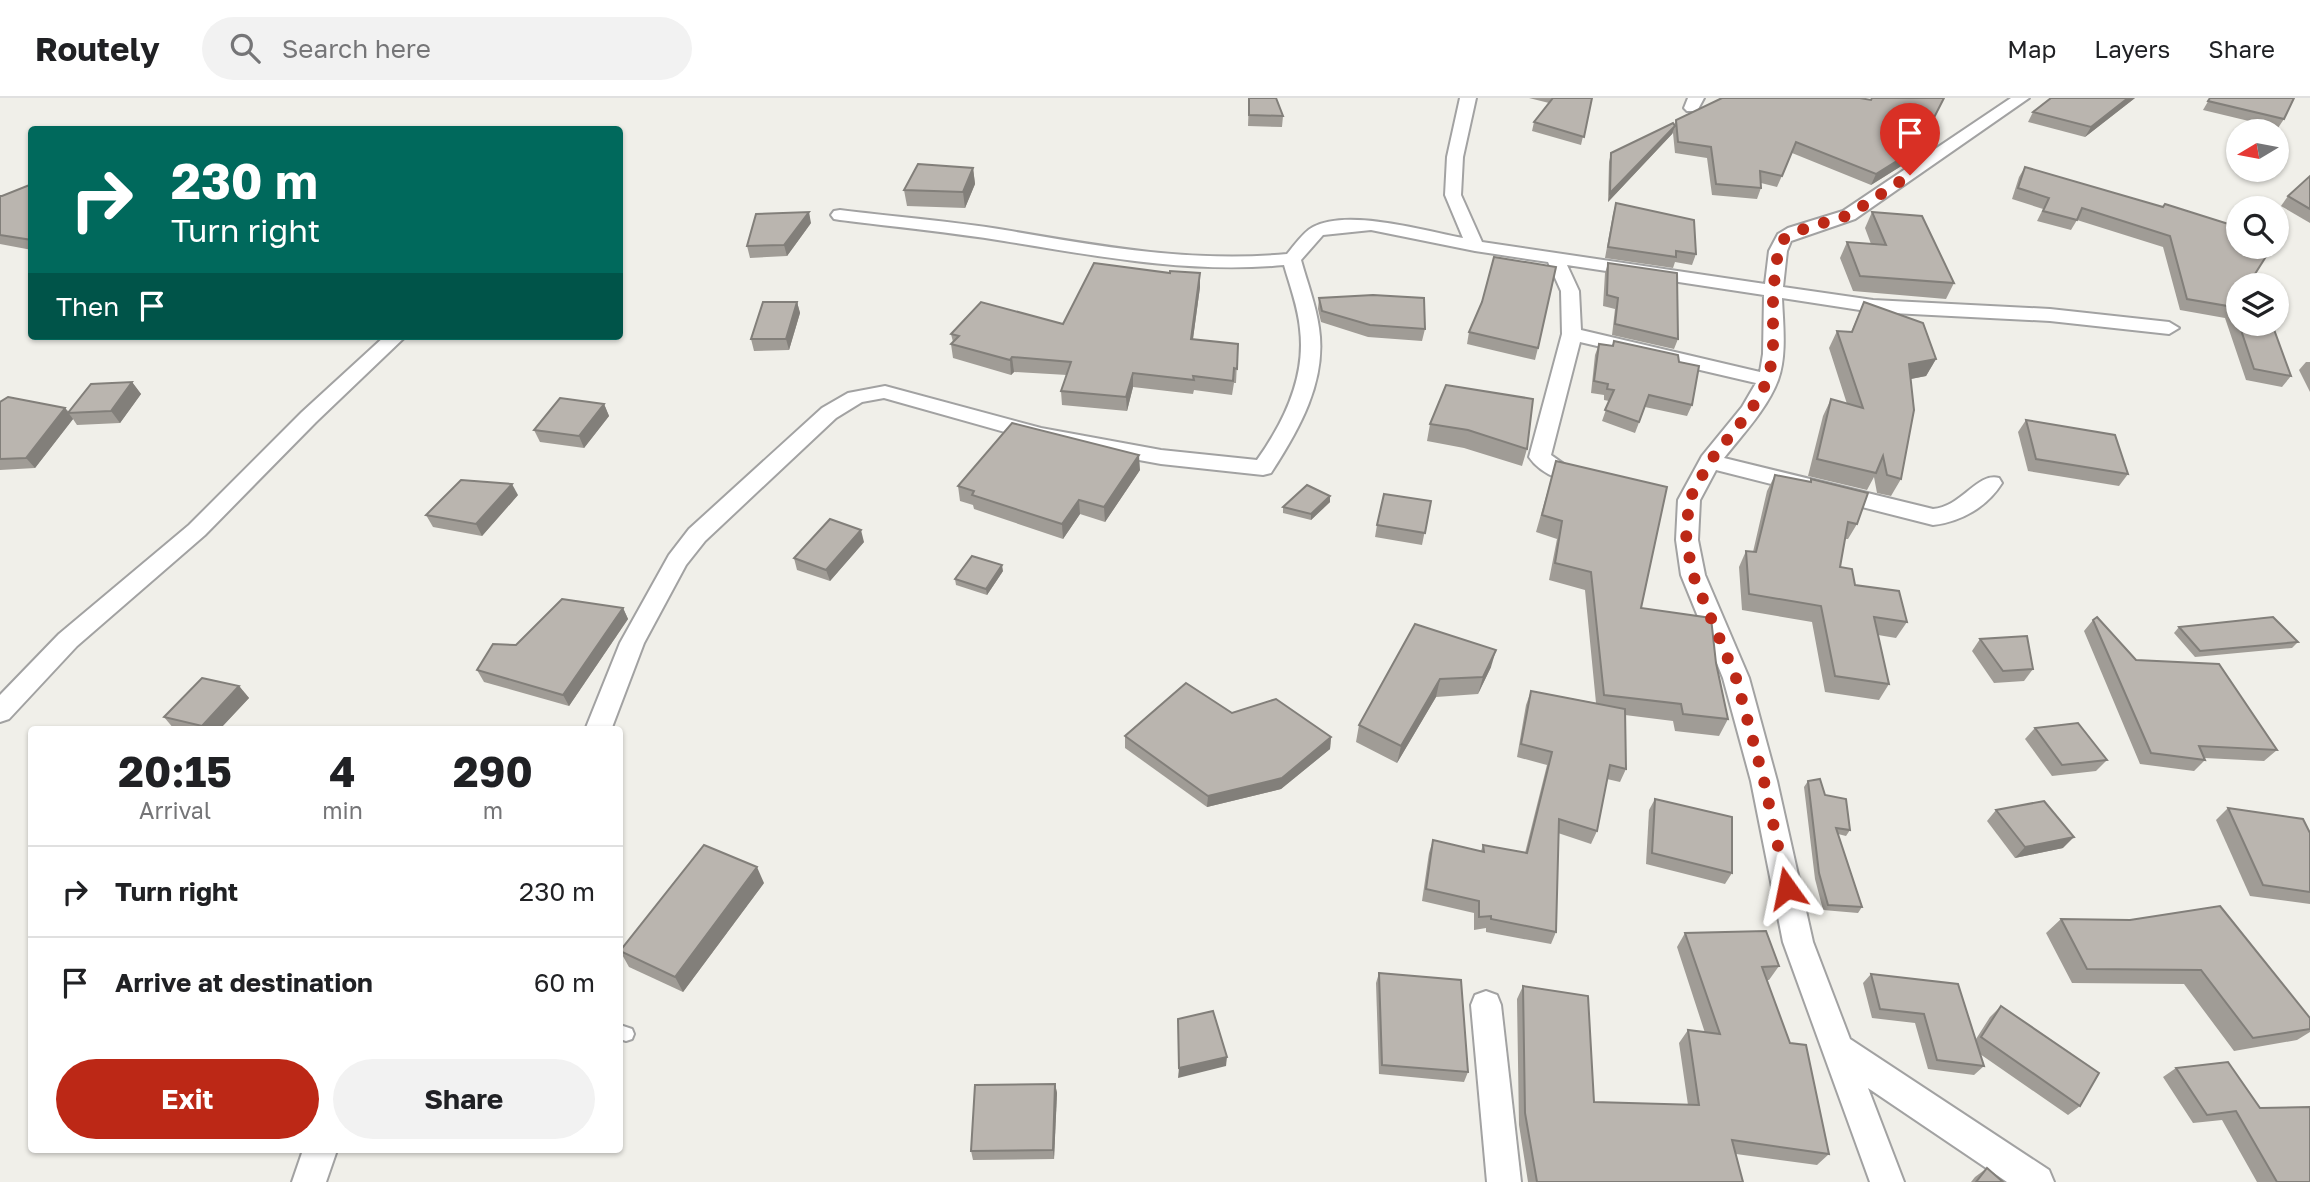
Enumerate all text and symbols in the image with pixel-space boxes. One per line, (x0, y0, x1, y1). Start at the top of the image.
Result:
search box (202, 17, 692, 80)
text: Routely (35, 29, 160, 68)
icon: search (226, 29, 264, 67)
text: Search here (282, 33, 431, 64)
text: Map (2007, 34, 2056, 63)
text: Layers (2094, 34, 2170, 63)
text: Share (2208, 34, 2275, 63)
pin (1880, 103, 1940, 175)
icon: arrive (1891, 114, 1929, 152)
north arrow (2226, 119, 2289, 182)
map controls (2226, 119, 2289, 336)
text: 230 m (171, 151, 318, 210)
icon: right (56, 154, 147, 245)
button: search (2226, 196, 2289, 259)
text: Turn right (171, 211, 320, 249)
button: layers (2226, 273, 2289, 336)
icon: arrive (133, 287, 171, 325)
text: Then (56, 291, 119, 322)
text: 20:15 (118, 746, 232, 796)
text: 4 (329, 746, 356, 796)
text: 290 (453, 746, 533, 796)
text: Arrival (139, 796, 211, 824)
text: min (322, 796, 363, 824)
text: m (483, 796, 503, 824)
position arrow (1750, 851, 1824, 925)
icon: right (56, 873, 94, 911)
text: Turn right (115, 876, 238, 907)
text: 230 m (519, 876, 595, 907)
icon: arrive (56, 964, 94, 1002)
text: Arrive at destination (115, 967, 373, 998)
text: 60 m (534, 967, 595, 998)
button: Exit (56, 1059, 319, 1139)
button: Share (333, 1059, 595, 1139)

